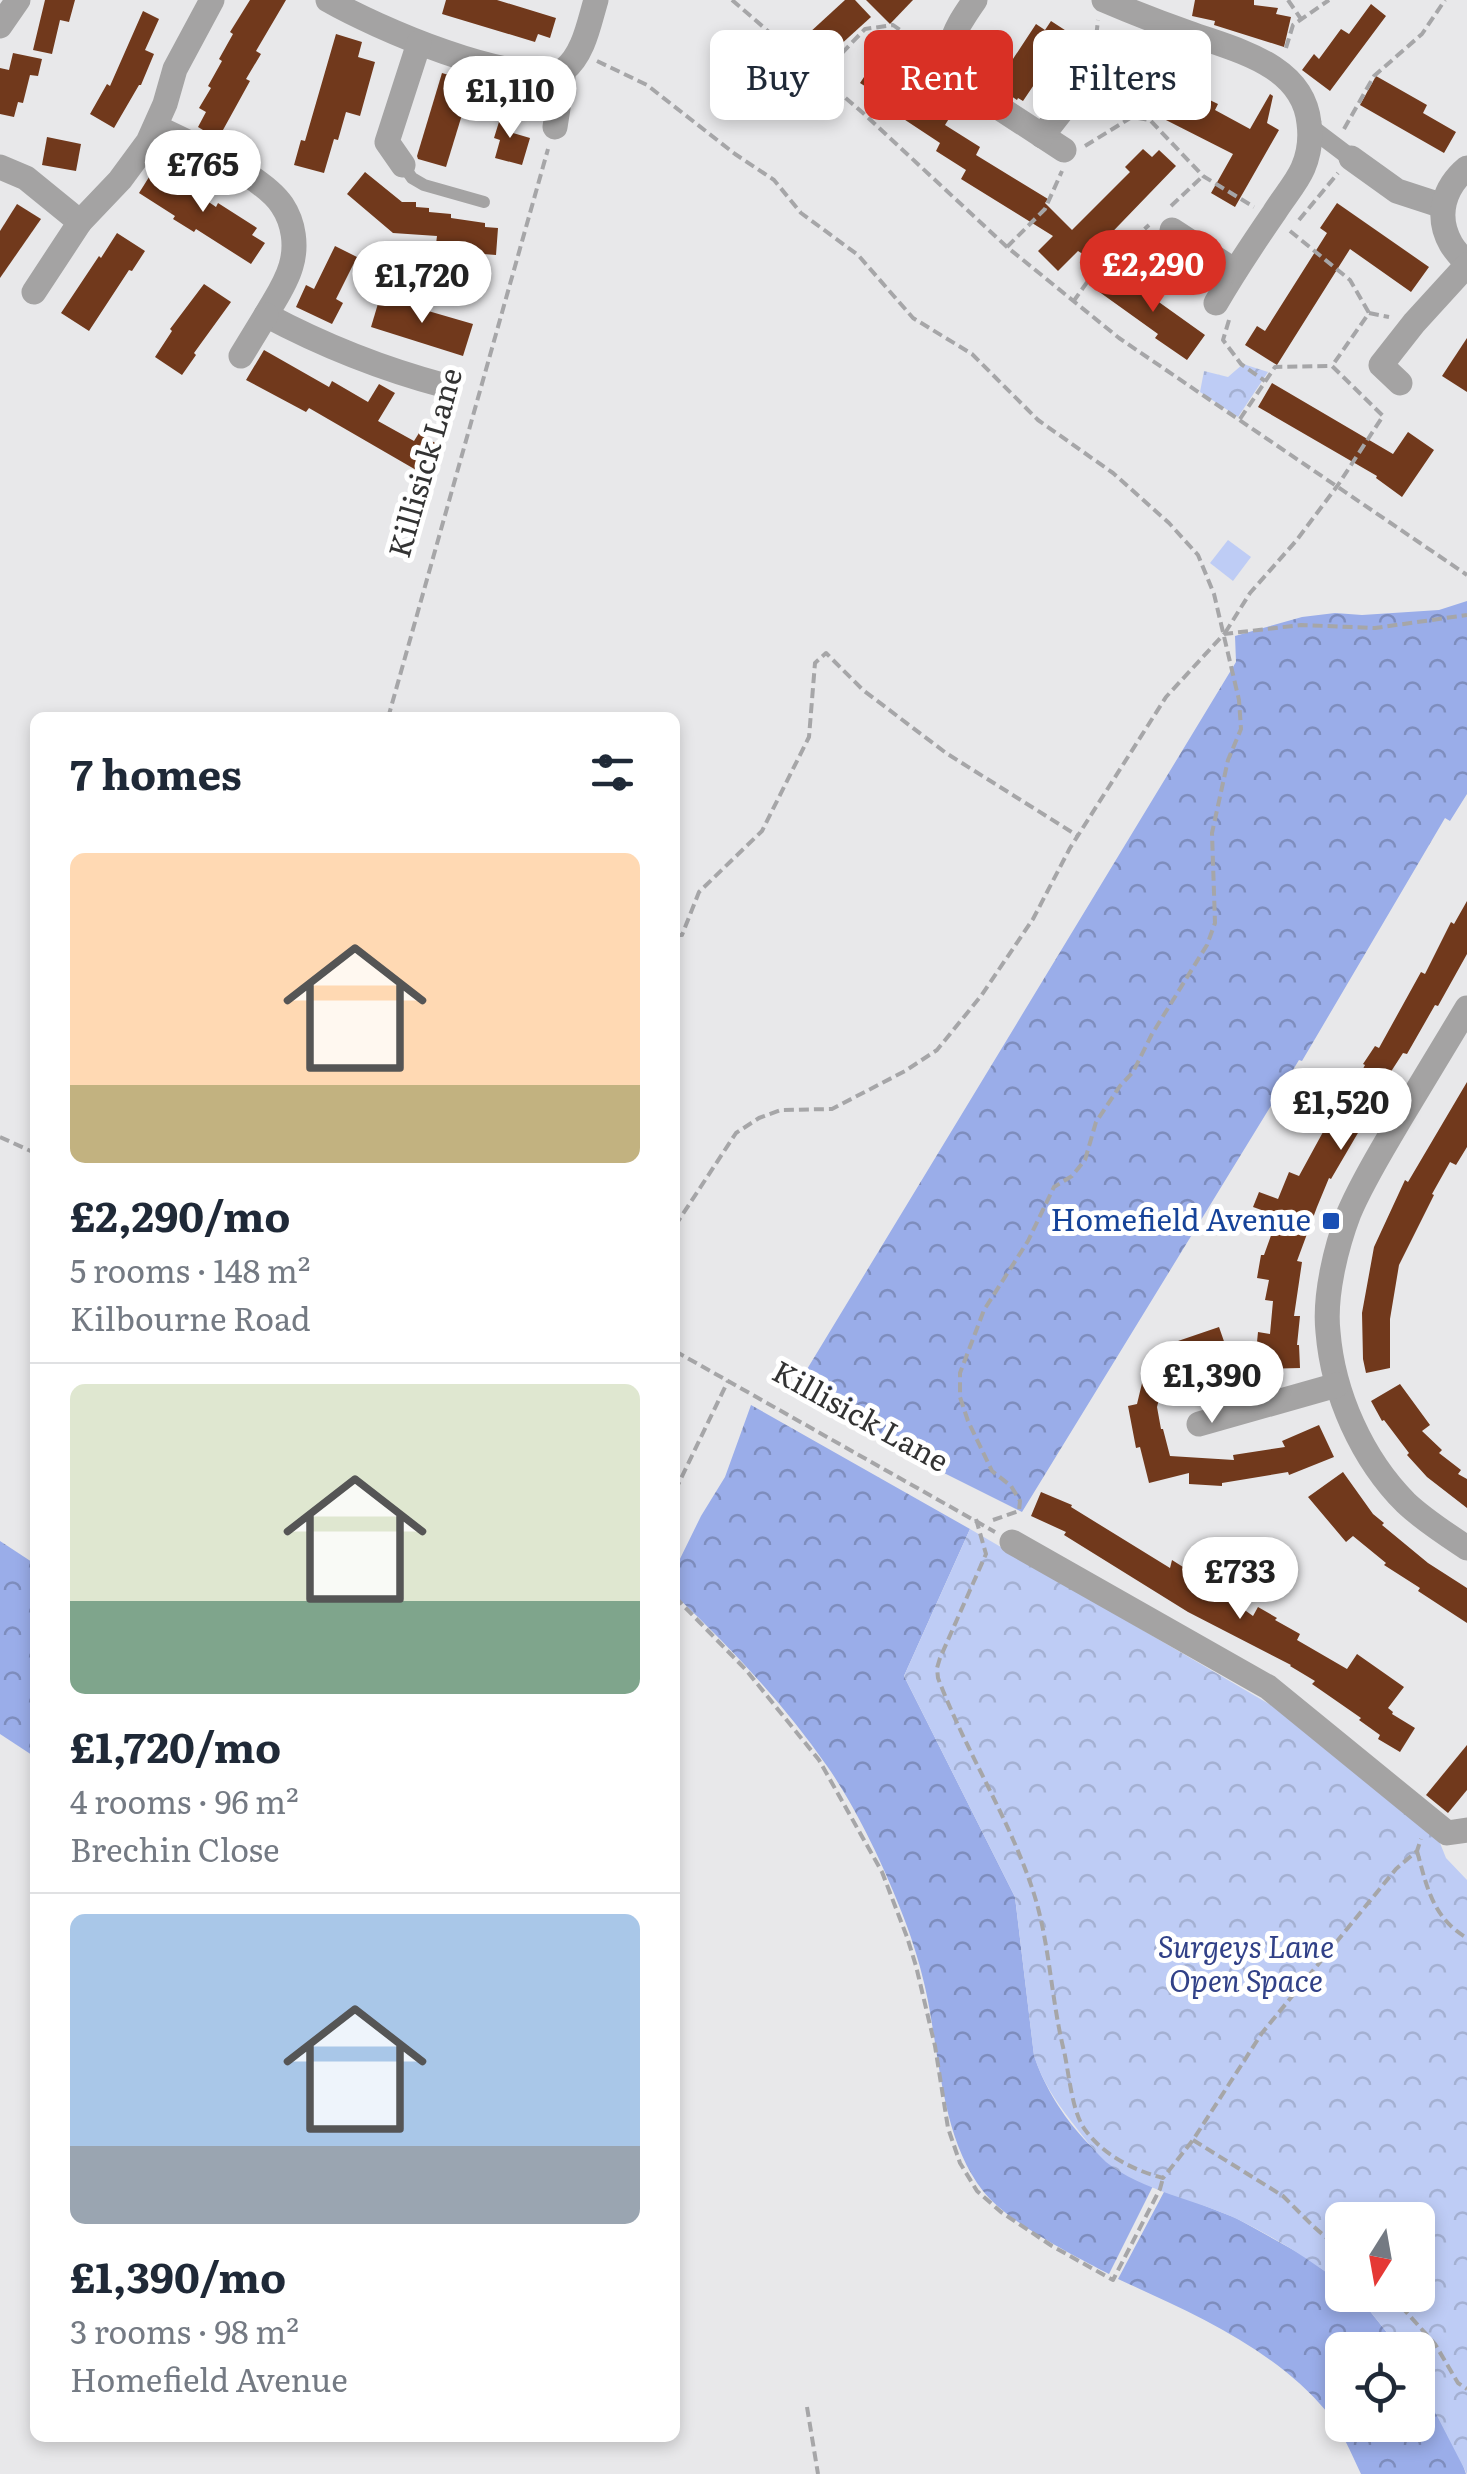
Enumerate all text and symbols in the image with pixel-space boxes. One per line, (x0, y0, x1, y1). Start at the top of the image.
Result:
chip: Buy (710, 30, 844, 120)
chip: Rent (864, 30, 1013, 120)
chip: Filters (1033, 30, 1211, 120)
pin: £1,110 (429, 56, 591, 141)
text: £1,110 (465, 64, 555, 112)
pin: £765 (144, 130, 262, 215)
text: £765 (167, 138, 239, 186)
pin: £2,290 (1072, 230, 1234, 315)
text: £2,290 (1102, 238, 1204, 286)
pin: £1,720 (341, 241, 503, 326)
text: £1,720 (374, 249, 470, 297)
street label: Killisick Lane (375, 362, 471, 562)
text: 7 homes (70, 741, 242, 803)
icon: filters (585, 745, 640, 800)
icon: home (265, 918, 445, 1098)
pin: £1,520 (1260, 1068, 1422, 1153)
text: £1,520 (1293, 1076, 1389, 1124)
text: £2,290/mo (70, 1183, 291, 1245)
place label: Homefield Avenue (1051, 1196, 1311, 1240)
marker: Homefield Avenue (1320, 1210, 1342, 1232)
text: 5 rooms · 148 m² (70, 1245, 310, 1293)
text: Kilbourne Road (70, 1293, 311, 1341)
pin: £1,390 (1131, 1341, 1293, 1426)
street label: Killisick Lane (765, 1348, 958, 1481)
text: £1,390 (1163, 1349, 1261, 1397)
icon: home (265, 1449, 445, 1629)
pin: £733 (1181, 1537, 1299, 1622)
text: £733 (1204, 1545, 1276, 1593)
text: £1,720/mo (70, 1714, 281, 1776)
text: 4 rooms · 96 m² (70, 1776, 299, 1824)
text: Brechin Close (70, 1824, 280, 1872)
park label: Surgeys Lane Open Space (1158, 1923, 1334, 2001)
icon: home (265, 1979, 445, 2159)
north arrow (1325, 2202, 1435, 2312)
map controls (1325, 2202, 1435, 2442)
text: £1,390/mo (70, 2244, 286, 2306)
text: 3 rooms · 98 m² (70, 2306, 299, 2354)
button: locate (1325, 2332, 1435, 2442)
text: Homefield Avenue (70, 2354, 348, 2402)

